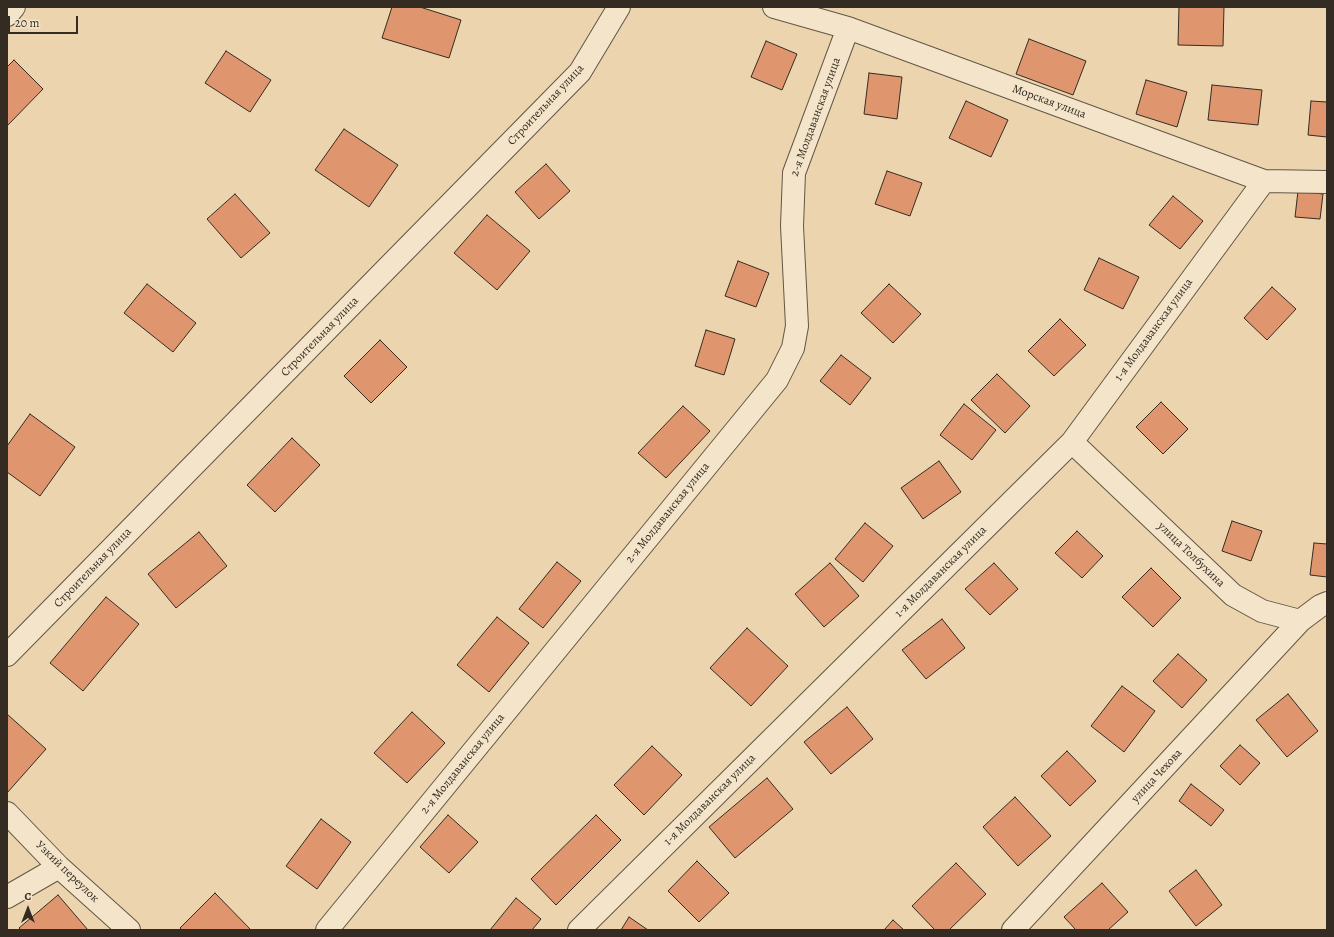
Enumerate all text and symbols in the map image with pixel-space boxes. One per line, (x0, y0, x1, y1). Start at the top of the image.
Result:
scale bar (10, 8, 80, 34)
text: 20 m (15, 15, 39, 31)
street label: 2-я Молдаванская улица (788, 56, 844, 178)
street label: Строительная улица (505, 61, 587, 149)
street label: Морская улица (1010, 82, 1088, 122)
street label: 1-я Молдаванская улица (1112, 276, 1196, 384)
street label: Строительная улица (278, 294, 362, 380)
street label: 2-я Молдаванская улица (623, 460, 713, 566)
street label: улица Толбухина (1154, 519, 1228, 591)
street label: 1-я Молдаванская улица (892, 523, 990, 621)
street label: Строительная улица (51, 525, 135, 611)
street label: 2-я Молдаванская улица (418, 711, 508, 817)
street label: улица Чехова (1128, 746, 1186, 806)
street label: 1-я Молдаванская улица (661, 751, 759, 849)
street label: Узкий переулок (32, 838, 102, 906)
north arrow (8, 889, 48, 929)
text: С (25, 889, 31, 904)

